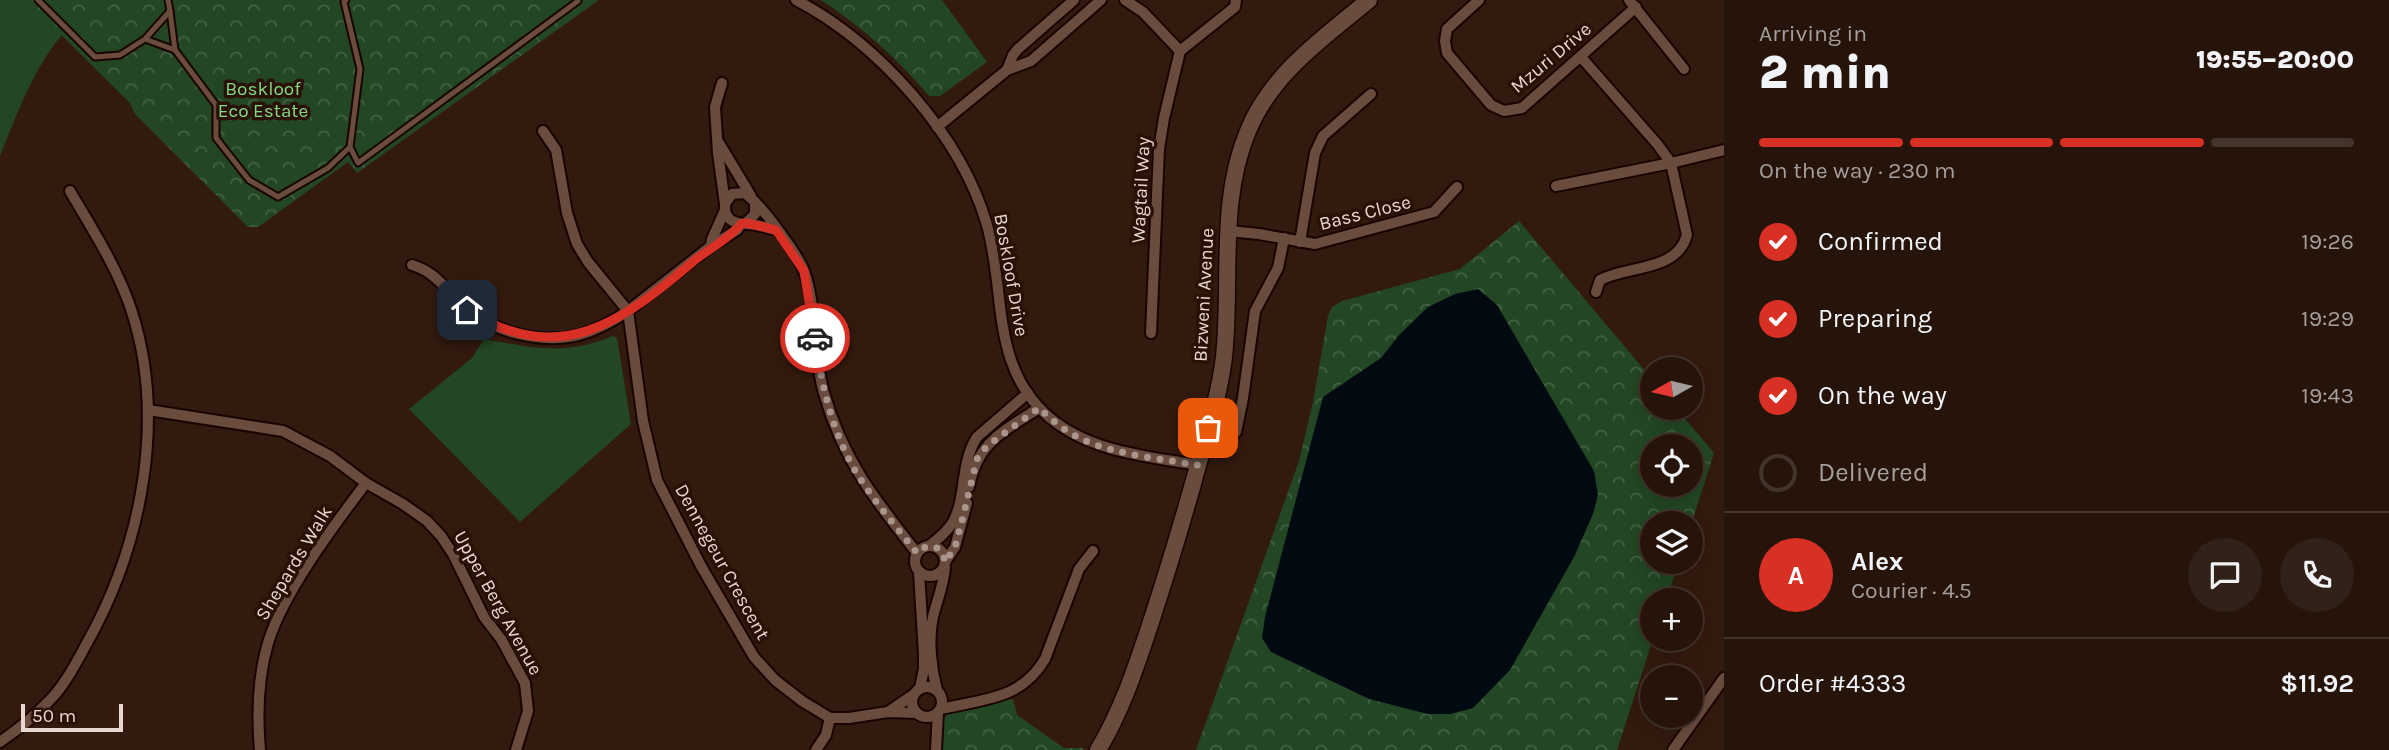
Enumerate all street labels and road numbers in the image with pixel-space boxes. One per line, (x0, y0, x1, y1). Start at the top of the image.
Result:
street label: Mzuri Drive (1506, 18, 1596, 98)
street label: Wagtail Way (1127, 136, 1155, 244)
street label: Bass Close (1317, 191, 1413, 235)
street label: Boskloof Drive (989, 212, 1033, 338)
street label: Bizweni Avenue (1190, 227, 1218, 363)
street label: Dennegeur Crescent (670, 480, 774, 644)
street label: Shepards Walk (251, 501, 337, 624)
street label: Upper Berg Avenue (449, 527, 547, 679)

